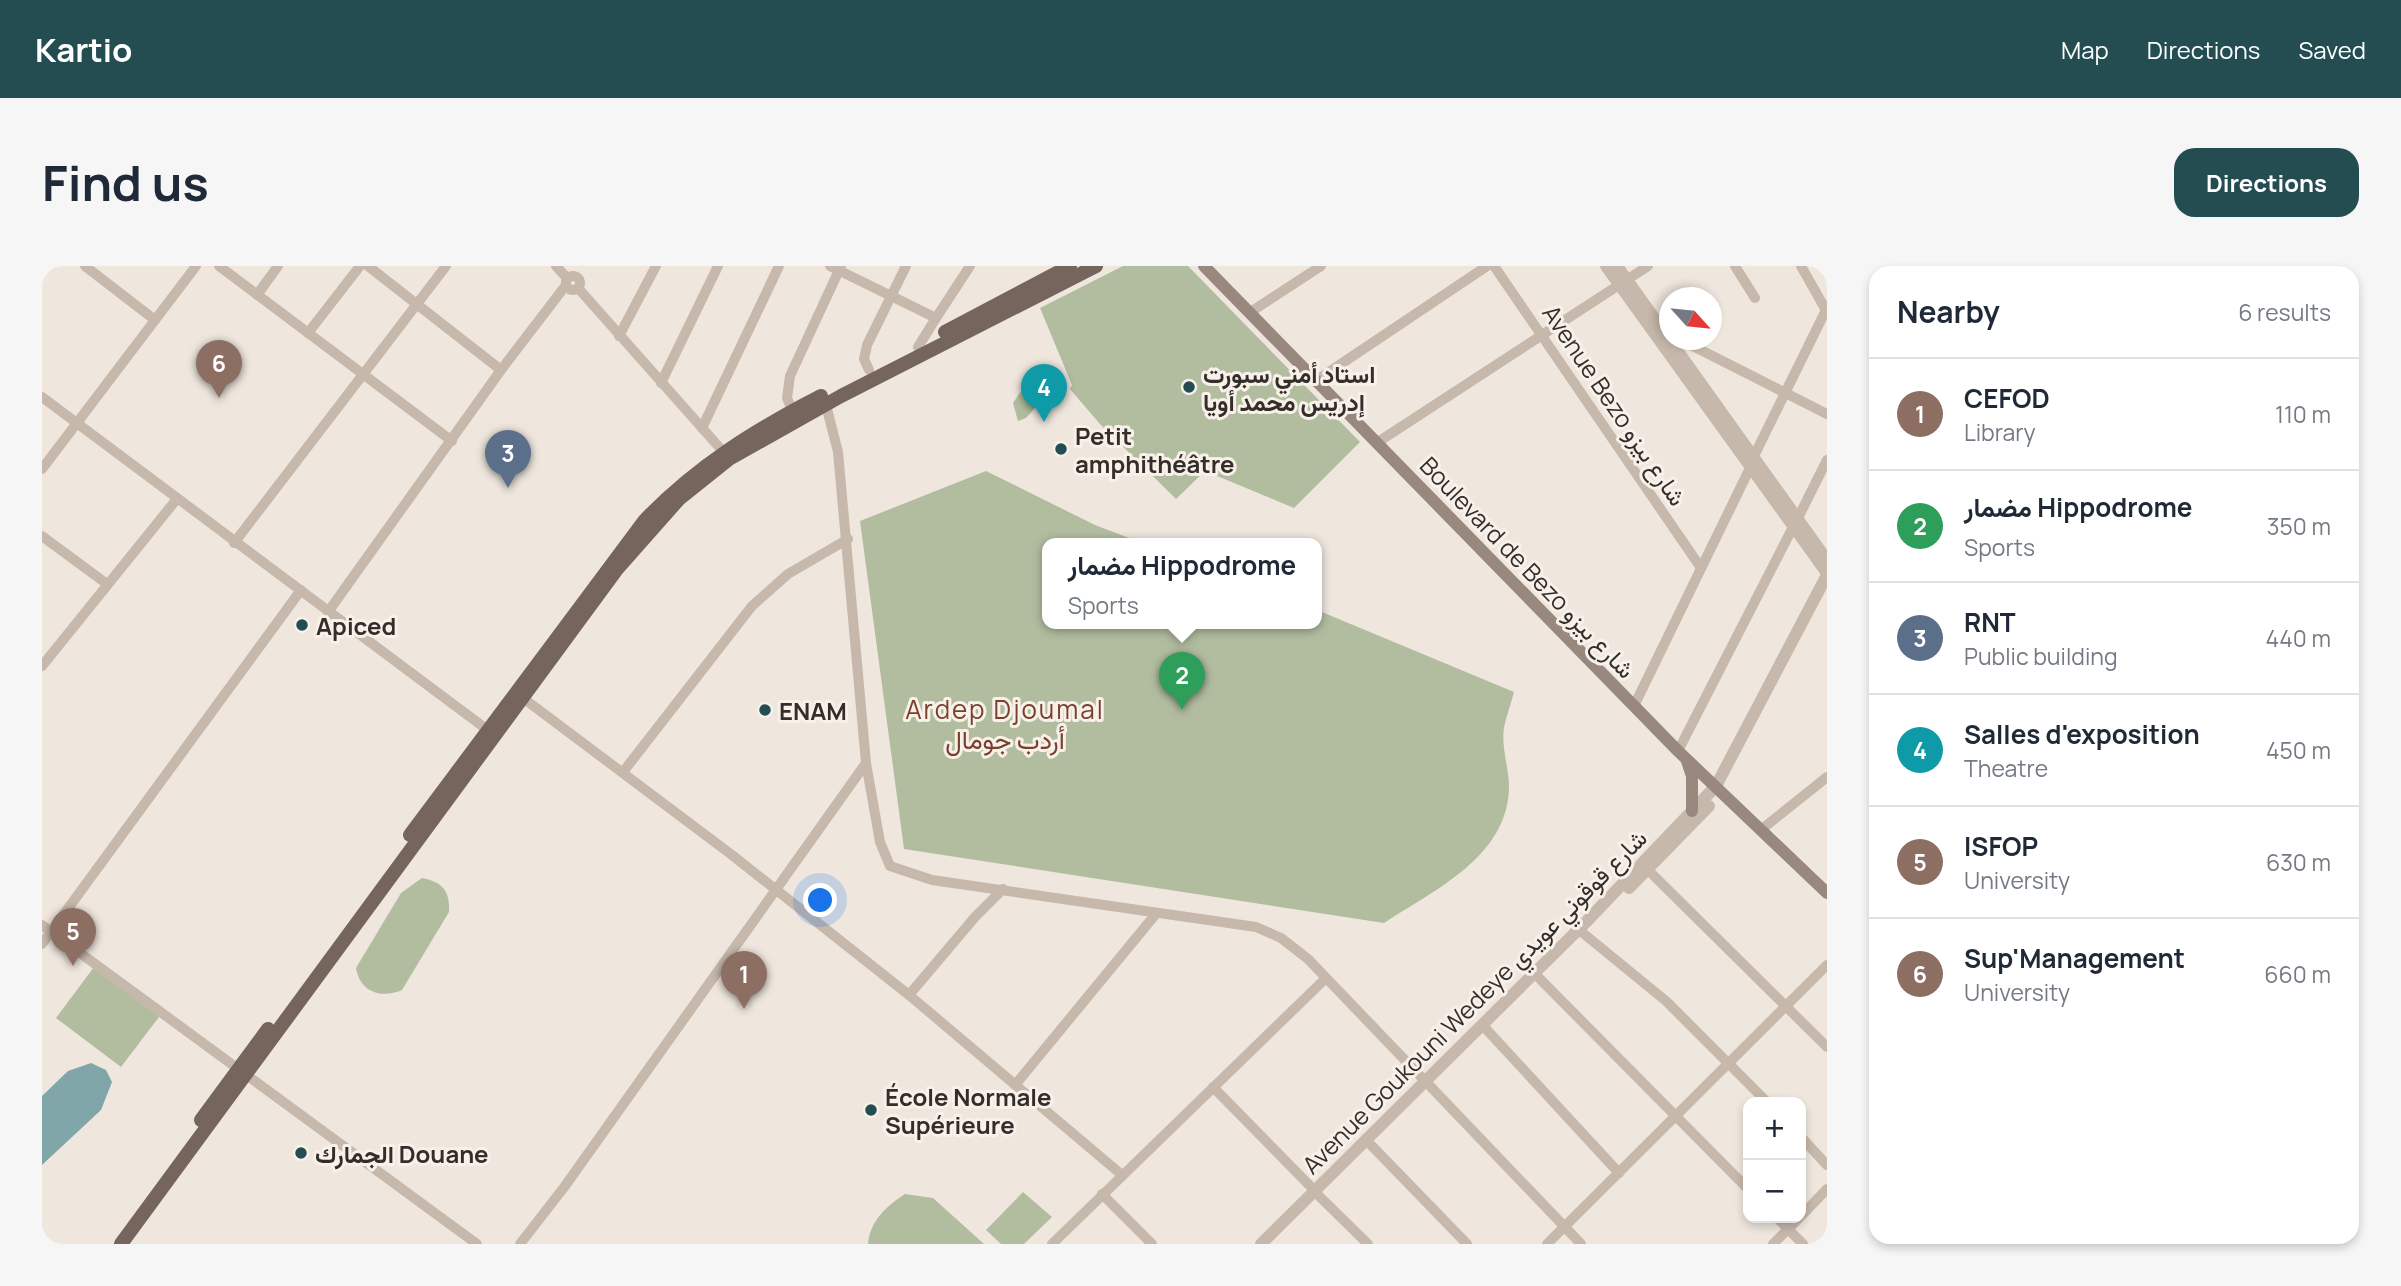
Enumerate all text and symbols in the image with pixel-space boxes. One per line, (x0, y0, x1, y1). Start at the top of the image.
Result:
text: Kartio (35, 27, 132, 72)
text: Map (2061, 33, 2109, 66)
text: Directions (2147, 33, 2260, 66)
text: Saved (2298, 33, 2366, 66)
button: Directions (2174, 148, 2359, 217)
text: Find us (42, 149, 209, 216)
north arrow (1659, 287, 1722, 350)
text: Nearby (1897, 291, 2000, 332)
text: 6 results (2238, 296, 2331, 328)
street label: Avenue Bezo شارع بيزو (1535, 298, 1695, 512)
pin: 6 (196, 340, 242, 398)
place label: استاد أمني سبورت إدريس محمد أويا (1203, 357, 1375, 418)
pin: 4 (1021, 364, 1067, 422)
marker: استاد أمني سبورت إدريس محمد أويا (1181, 379, 1197, 395)
text: CEFOD (1964, 380, 2050, 416)
text: 1 (1915, 398, 1925, 430)
text: 110 m (2275, 398, 2331, 430)
text: Library (1964, 416, 2036, 448)
place label: Petit amphithéâtre (1075, 419, 1235, 480)
pin: 3 (485, 430, 531, 488)
marker: Petit amphithéâtre (1053, 441, 1069, 457)
street label: Boulevard de Bezo شارع بيزو (1412, 449, 1643, 686)
text: مضمار Hippodrome (1964, 489, 2192, 525)
text: 2 (1913, 510, 1927, 542)
text: 350 m (2267, 510, 2331, 542)
text: Sports (1964, 531, 2035, 563)
popup (1042, 538, 1322, 629)
text: مضمار Hippodrome (1068, 547, 1296, 583)
text: Sports (1068, 589, 1139, 621)
text: RNT (1964, 604, 2016, 640)
place label: Apiced (316, 609, 396, 642)
marker: Apiced (294, 617, 310, 633)
text: 3 (1913, 622, 1927, 654)
text: 440 m (2266, 622, 2331, 654)
text: Public building (1964, 640, 2118, 672)
pin: 2 (1159, 652, 1205, 710)
district label: Ardep Djoumal أردب جومال (905, 691, 1105, 757)
place label: ENAM (779, 694, 847, 727)
marker: ENAM (757, 702, 773, 718)
text: Salles d'exposition (1964, 716, 2200, 752)
text: 4 (1913, 734, 1927, 766)
text: 450 m (2266, 734, 2331, 766)
text: Theatre (1964, 752, 2048, 784)
street label: Avenue Goukouni Wedeye شارع قوقوني عويدي (1294, 821, 1656, 1183)
text: ISFOP (1964, 828, 2038, 864)
text: 5 (1913, 846, 1927, 878)
text: 630 m (2266, 846, 2331, 878)
text: University (1964, 864, 2070, 896)
your location (803, 883, 837, 917)
pin: 5 (50, 908, 96, 966)
text: Sup'Management (1964, 940, 2185, 976)
pin: 1 (721, 951, 767, 1009)
text: 6 (1913, 958, 1927, 990)
text: 660 m (2264, 958, 2331, 990)
text: University (1964, 976, 2070, 1008)
place label: École Normale Supérieure (885, 1080, 1052, 1141)
map controls (1743, 1097, 1806, 1223)
button: + (1743, 1097, 1806, 1160)
marker: École Normale Supérieure (863, 1102, 879, 1118)
place label: الجمارك Douane (315, 1137, 488, 1170)
marker: الجمارك Douane (293, 1145, 309, 1161)
button: − (1743, 1160, 1806, 1223)

